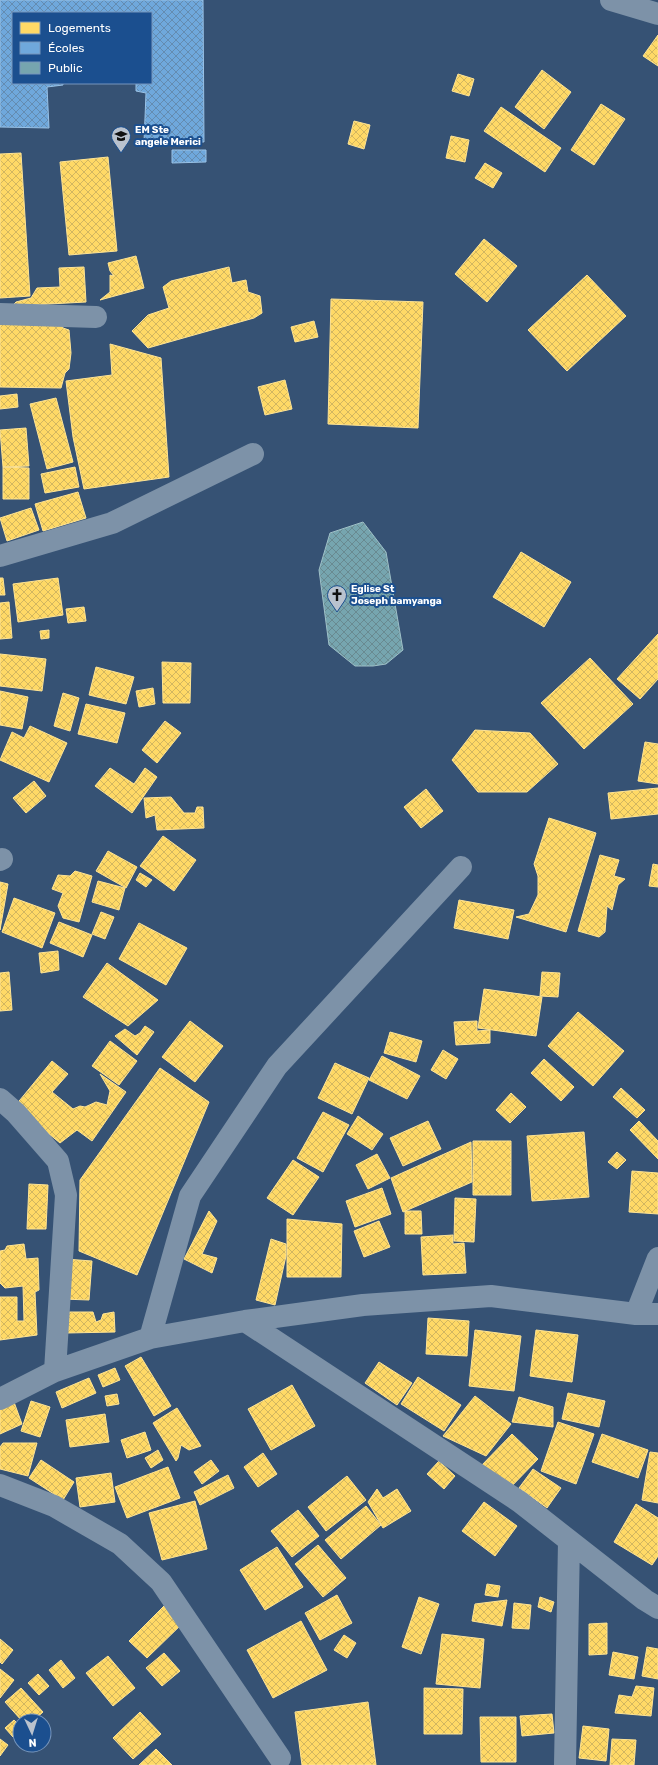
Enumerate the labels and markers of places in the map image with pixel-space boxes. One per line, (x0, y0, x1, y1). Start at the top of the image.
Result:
place label: EM Ste angele Merici (135, 124, 201, 148)
school or university icon: EM Ste angele Merici (110, 125, 132, 153)
place label: Eglise St Joseph bamyanga (351, 583, 442, 607)
church icon: Eglise St Joseph bamyanga (326, 584, 348, 612)

